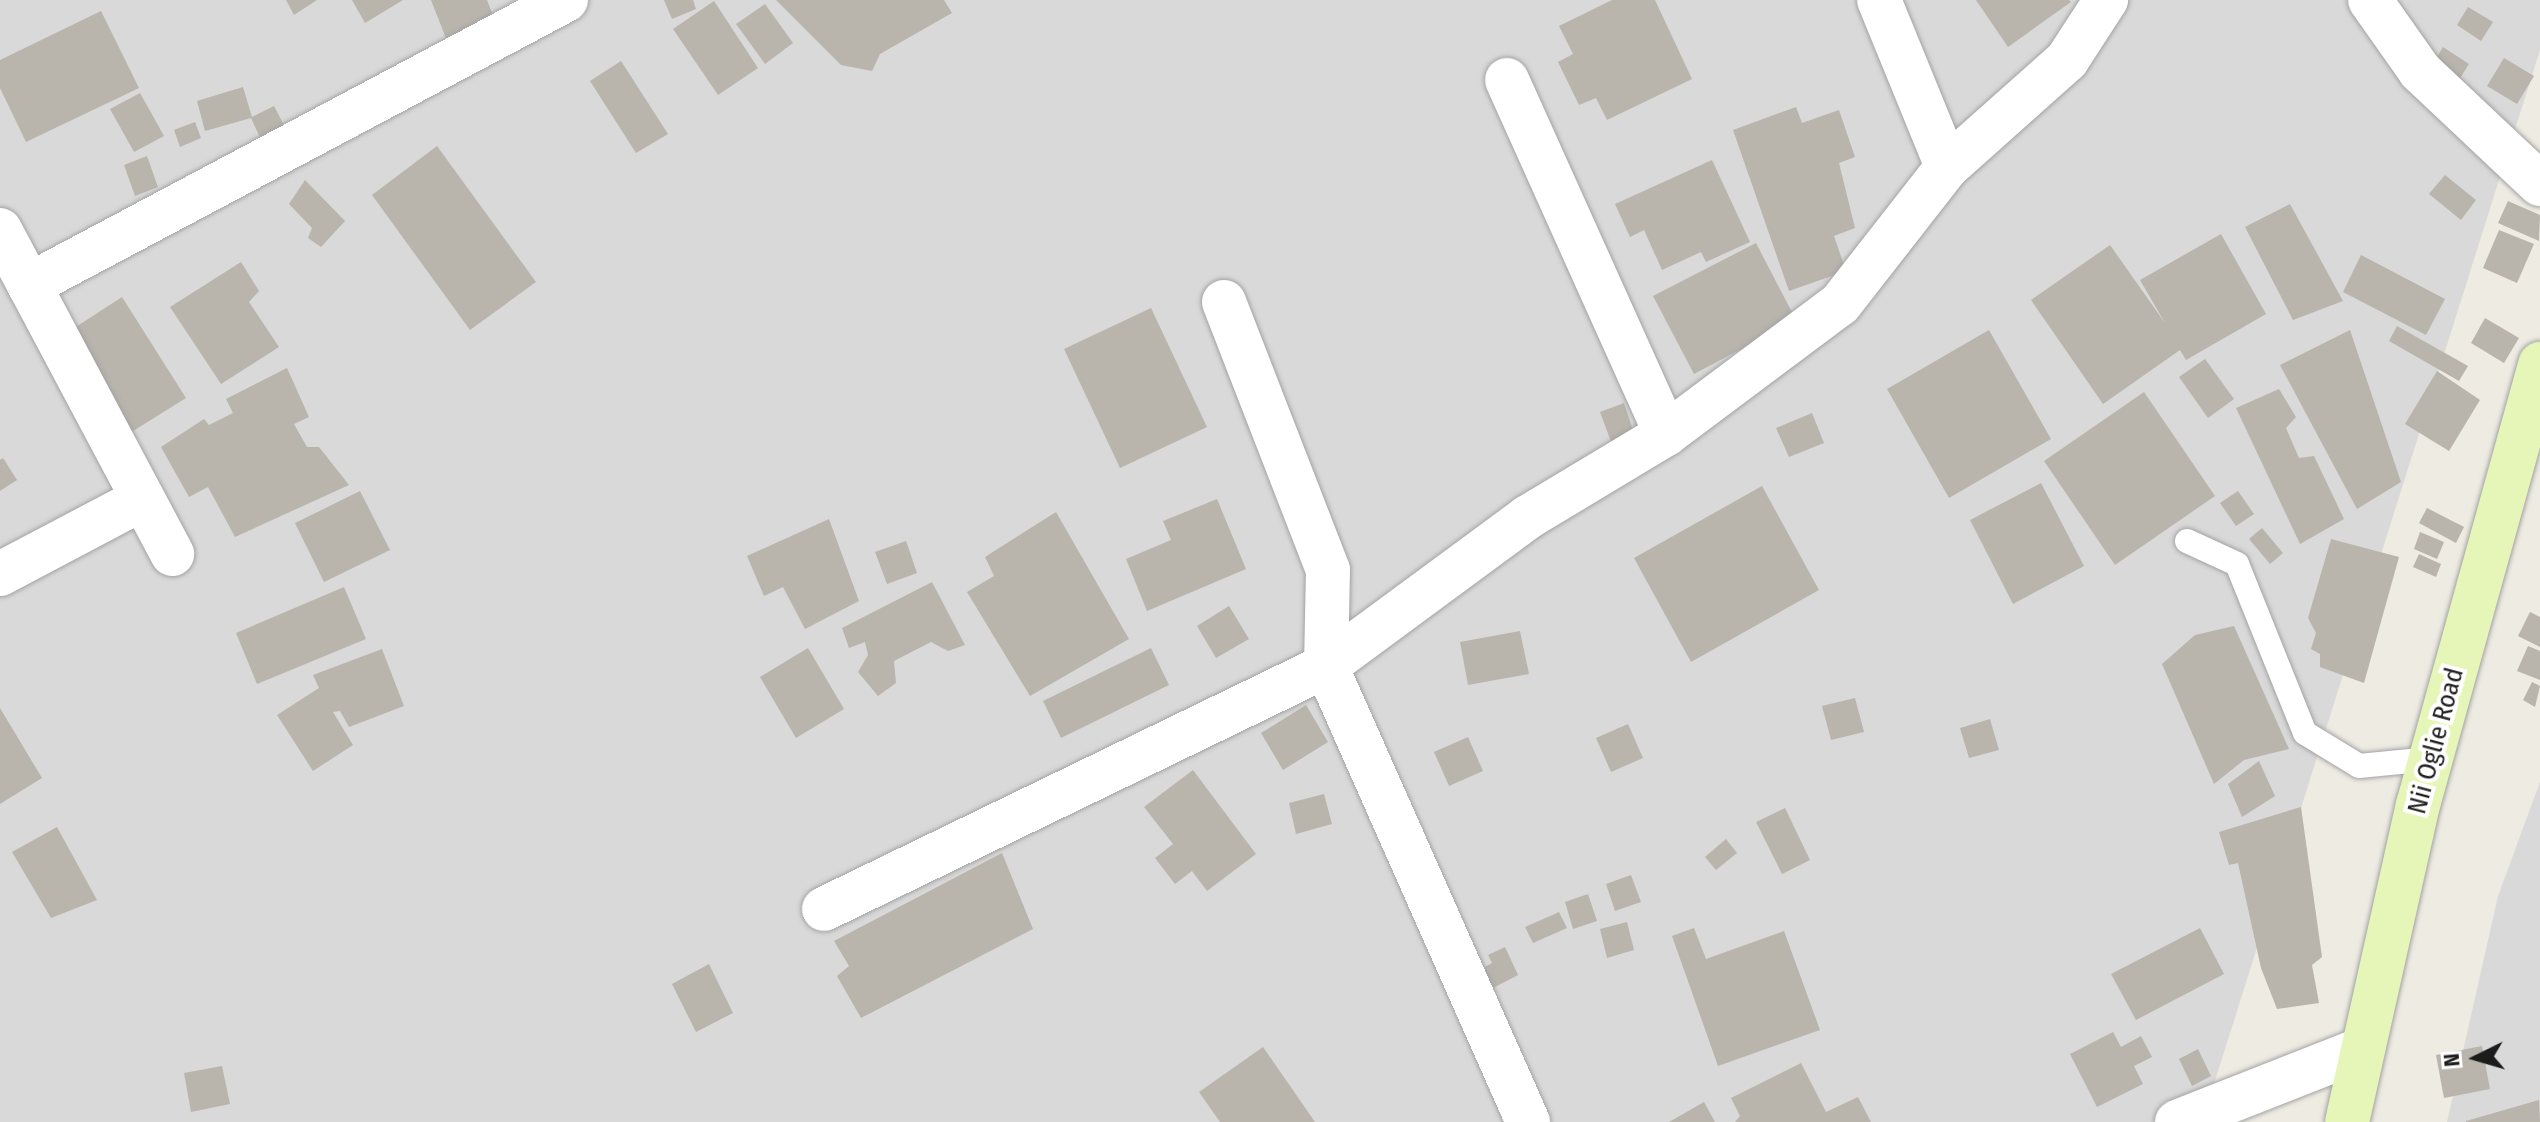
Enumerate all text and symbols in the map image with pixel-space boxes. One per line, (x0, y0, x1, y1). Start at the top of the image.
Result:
street label: Nii Oglie Road (2402, 665, 2470, 817)
north arrow (2436, 1018, 2516, 1098)
text: N (2438, 1052, 2466, 1068)

